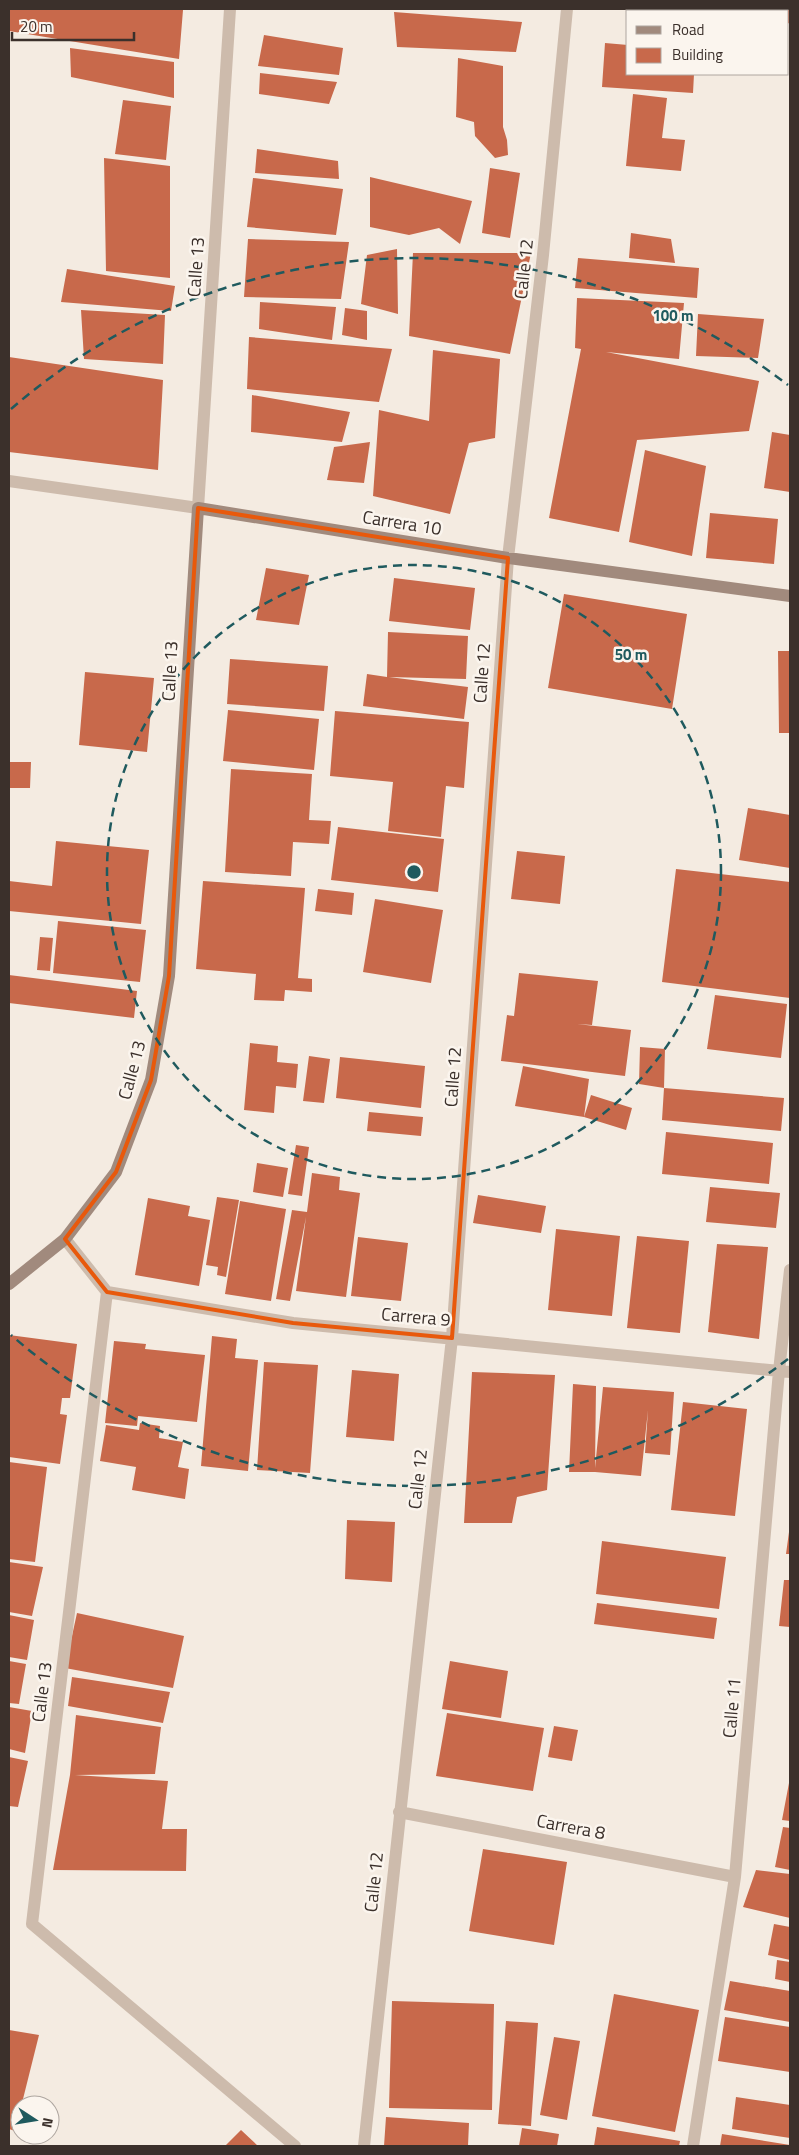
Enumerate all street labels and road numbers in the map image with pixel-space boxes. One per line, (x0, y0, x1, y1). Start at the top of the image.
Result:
street label: Calle 13 (180, 236, 211, 298)
street label: Calle 12 (507, 238, 540, 300)
street label: Carrera 10 (361, 503, 443, 542)
street label: Calle 13 (154, 640, 185, 702)
street label: Calle 12 (466, 642, 497, 704)
street label: Calle 13 (111, 1037, 152, 1103)
street label: Calle 12 (437, 1046, 468, 1108)
street label: Carrera 9 (380, 1300, 452, 1333)
street label: Calle 12 (401, 1448, 434, 1510)
street label: Calle 13 (24, 1660, 59, 1724)
street label: Calle 11 (715, 1677, 748, 1739)
street label: Carrera 8 (534, 1807, 608, 1846)
street label: Calle 12 (357, 1851, 390, 1913)

